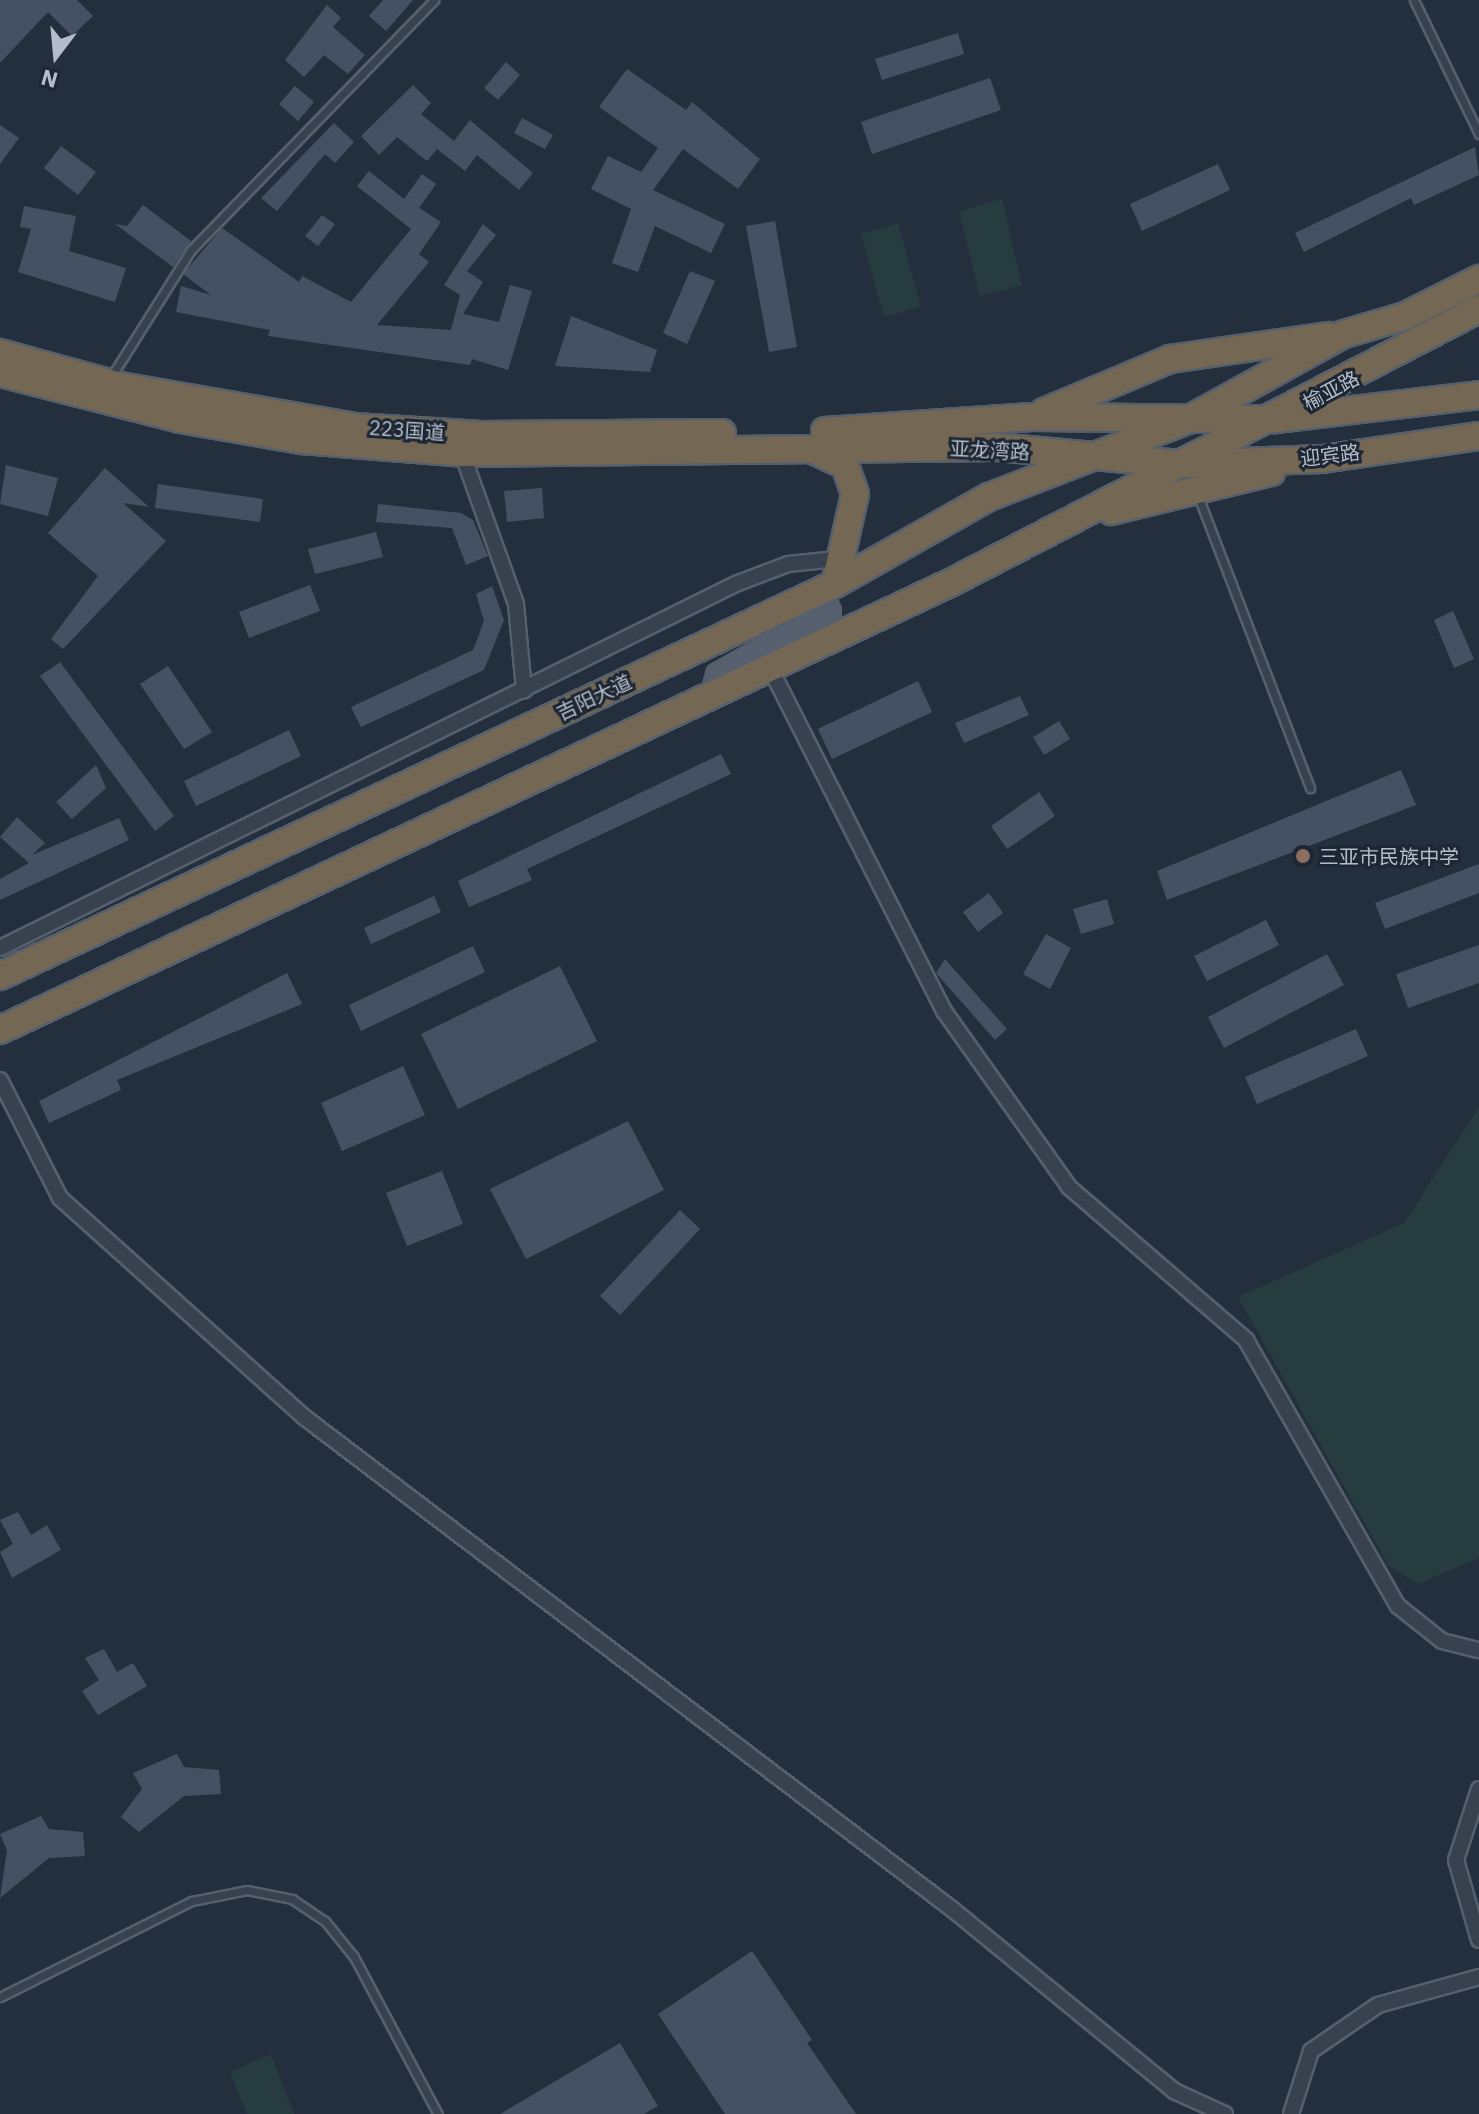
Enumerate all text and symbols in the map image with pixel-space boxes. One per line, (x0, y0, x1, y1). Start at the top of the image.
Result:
north arrow (16, 16, 96, 96)
text: N (38, 63, 61, 96)
street label: 榆亚路 (1299, 365, 1363, 415)
street label: 223国道 (368, 415, 446, 445)
street label: 亚龙湾路 (949, 436, 1031, 464)
street label: 迎宾路 (1299, 439, 1361, 471)
street label: 吉阳大道 (553, 669, 635, 725)
place label: 三亚市民族中学 (1319, 844, 1459, 868)
marker: 三亚市民族中学 (1294, 847, 1312, 865)

